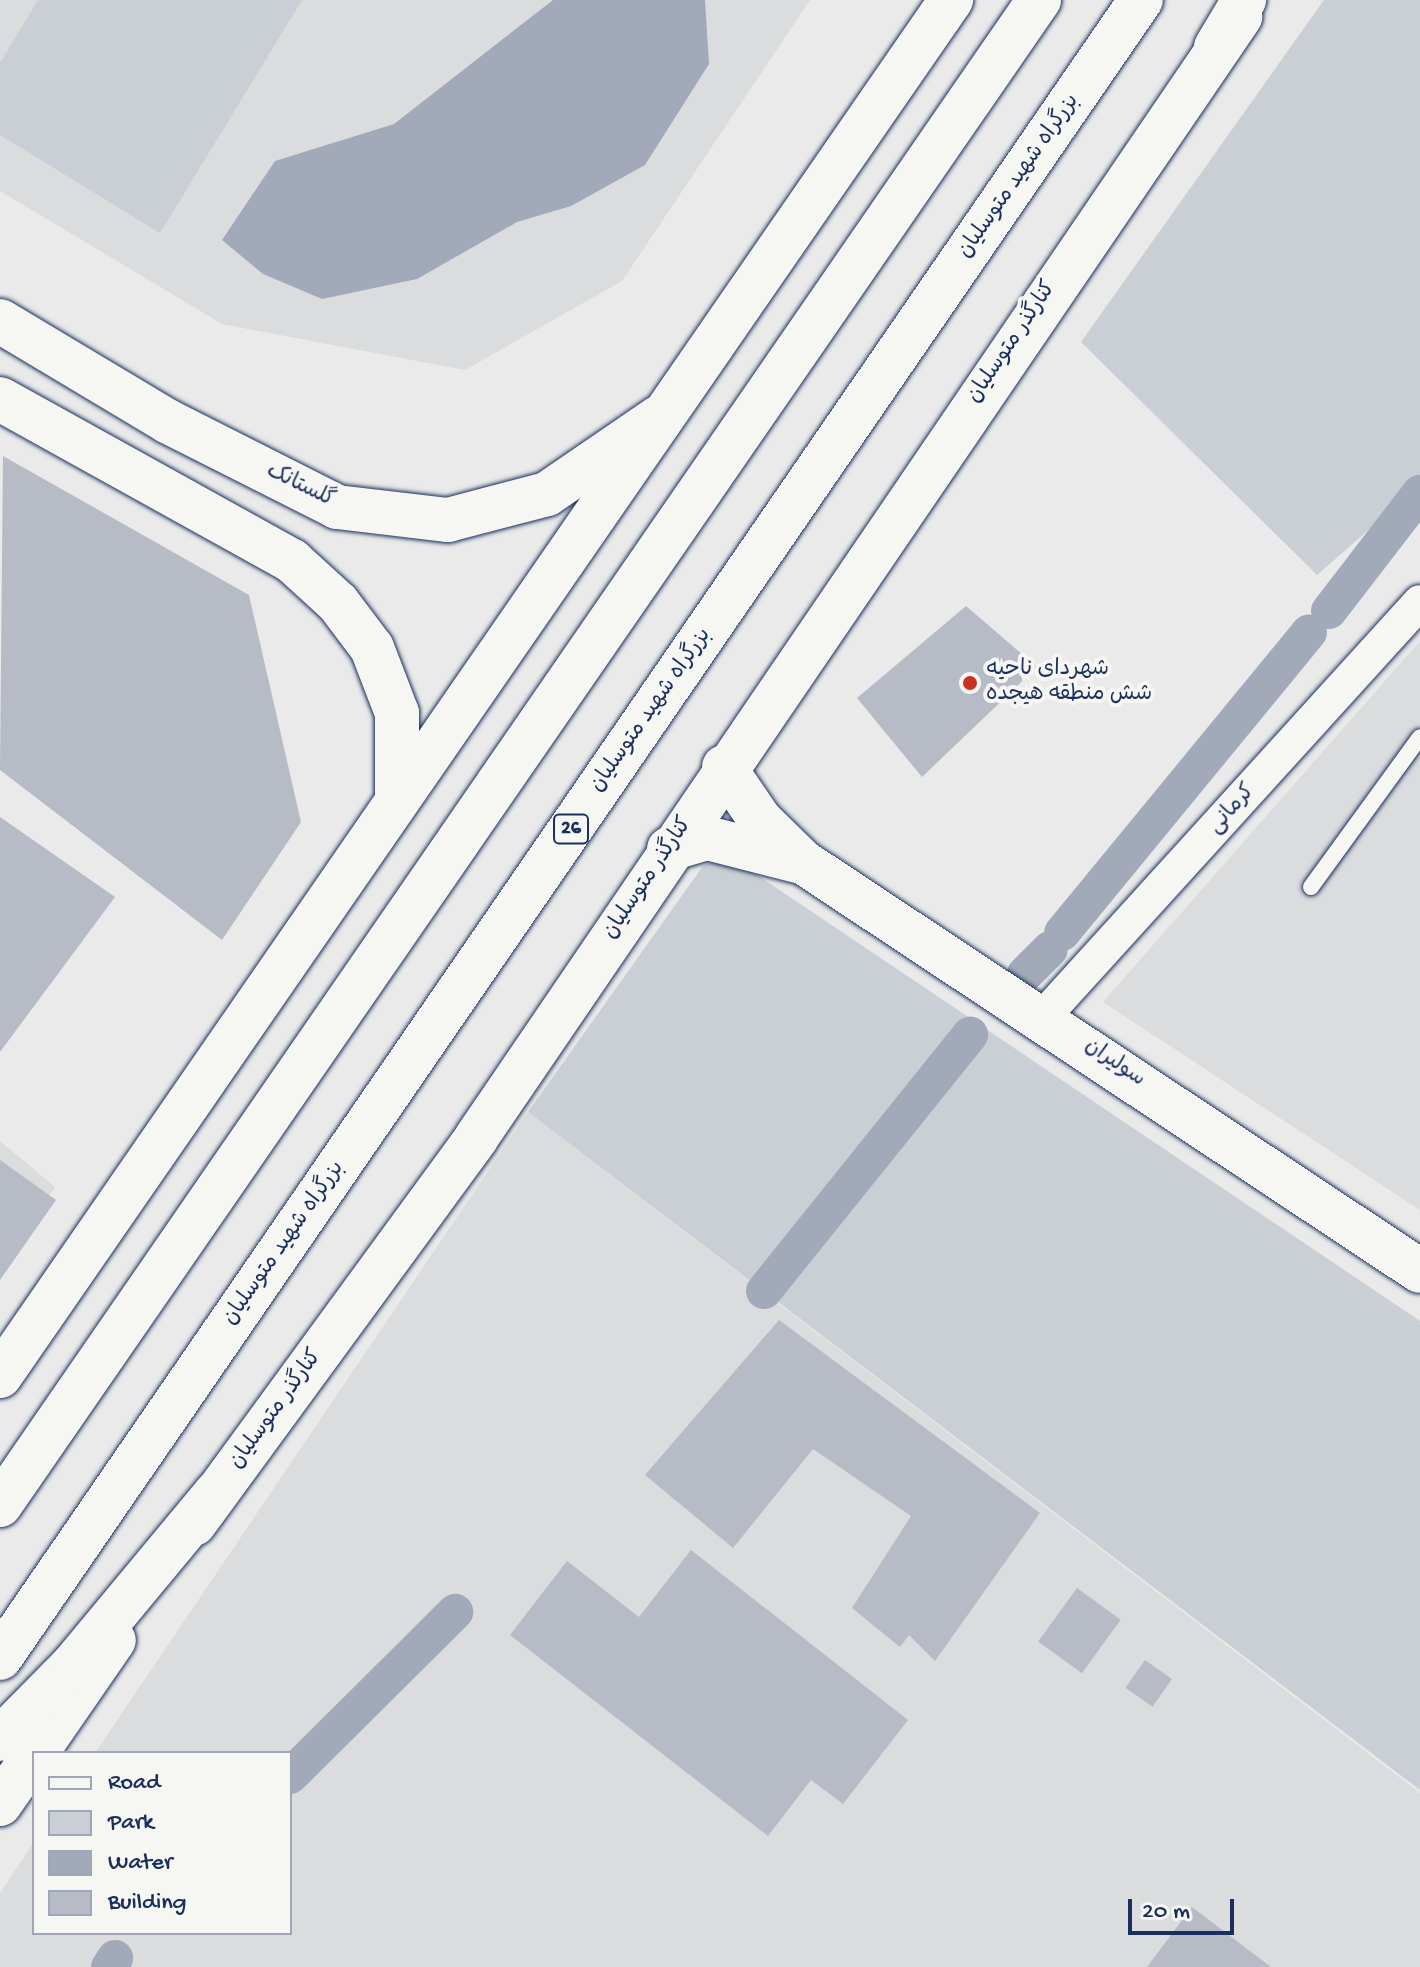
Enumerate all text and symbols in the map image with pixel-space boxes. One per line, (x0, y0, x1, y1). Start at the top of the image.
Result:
street label: بزرگراه شهید متوسلیان (953, 90, 1087, 264)
street label: کنارگذر متوسلیان (963, 277, 1063, 409)
street label: گلستانک (261, 459, 339, 515)
street label: بزرگراه شهید متوسلیان (585, 624, 719, 798)
place label: شهردای ناحیه شش منطقه هیجده (986, 657, 1152, 708)
marker: شهردای ناحیه شش منطقه هیجده (961, 674, 979, 692)
street label: کرمانی (1204, 780, 1262, 840)
road number: 26 (553, 813, 589, 845)
street label: کنارگذر متوسلیان (599, 813, 699, 945)
street label: سولیران (1079, 1034, 1149, 1094)
street label: بزرگراه شهید متوسلیان (218, 1157, 352, 1331)
street label: کنارگذر متوسلیان (225, 1345, 329, 1475)
legend (32, 1751, 292, 1935)
text: Road (108, 1769, 160, 1798)
text: Park (108, 1809, 154, 1838)
text: Water (108, 1849, 172, 1878)
scale bar (1132, 1883, 1238, 1933)
text: Building (108, 1889, 186, 1918)
text: 20 m (1142, 1898, 1190, 1927)

